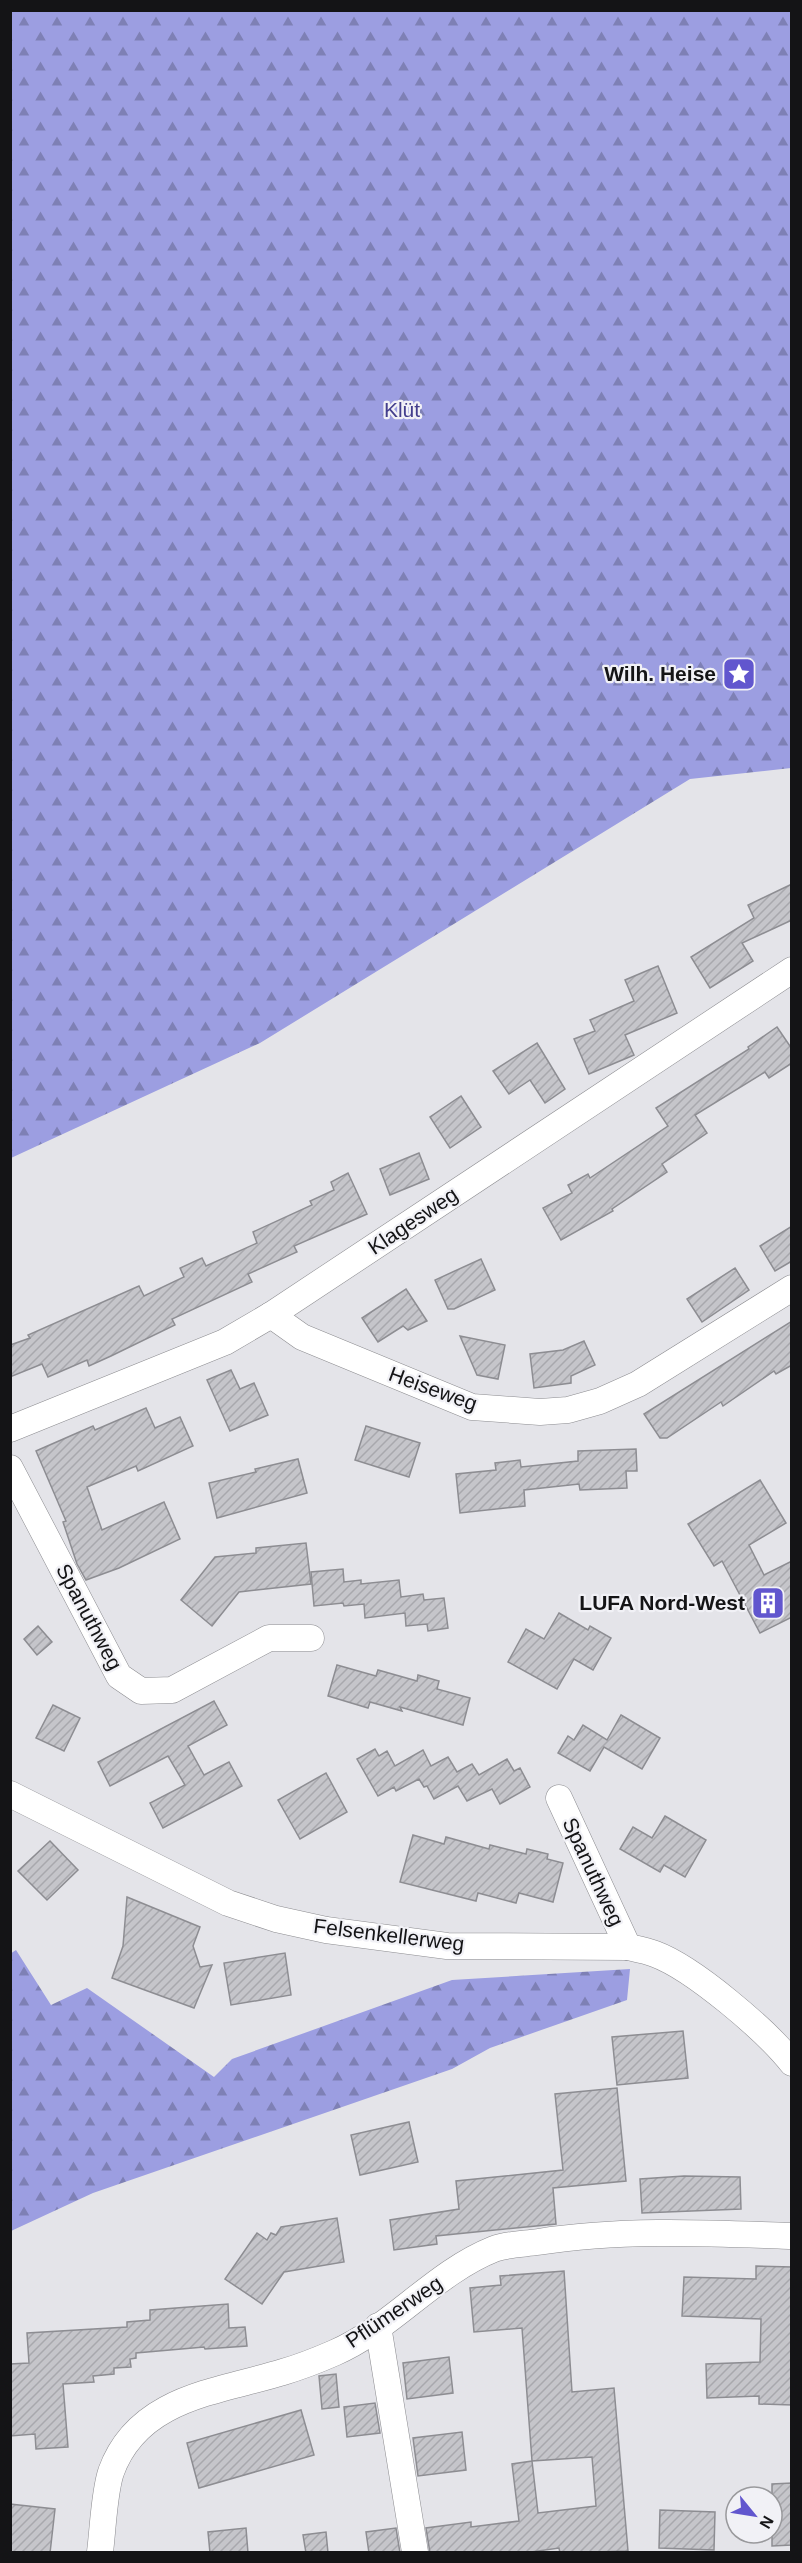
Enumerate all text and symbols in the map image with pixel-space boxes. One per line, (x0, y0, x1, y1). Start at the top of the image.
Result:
park label: Klüt (384, 398, 420, 421)
place icon: Wilh. Heise (721, 656, 757, 692)
place label: Wilh. Heise (604, 662, 716, 685)
street label: Klagesweg (364, 1182, 462, 1259)
street label: Heiseweg (386, 1362, 480, 1415)
street label: Spanuthweg (52, 1560, 127, 1674)
building icon: LUFA Nord-West (750, 1585, 786, 1621)
place label: LUFA Nord-West (579, 1591, 745, 1614)
street label: Spanuthweg (558, 1814, 629, 1930)
street label: Felsenkellerweg (312, 1914, 466, 1955)
street label: Pflümerweg (341, 2271, 446, 2352)
north arrow (724, 2485, 784, 2545)
text: N (756, 2513, 777, 2532)

